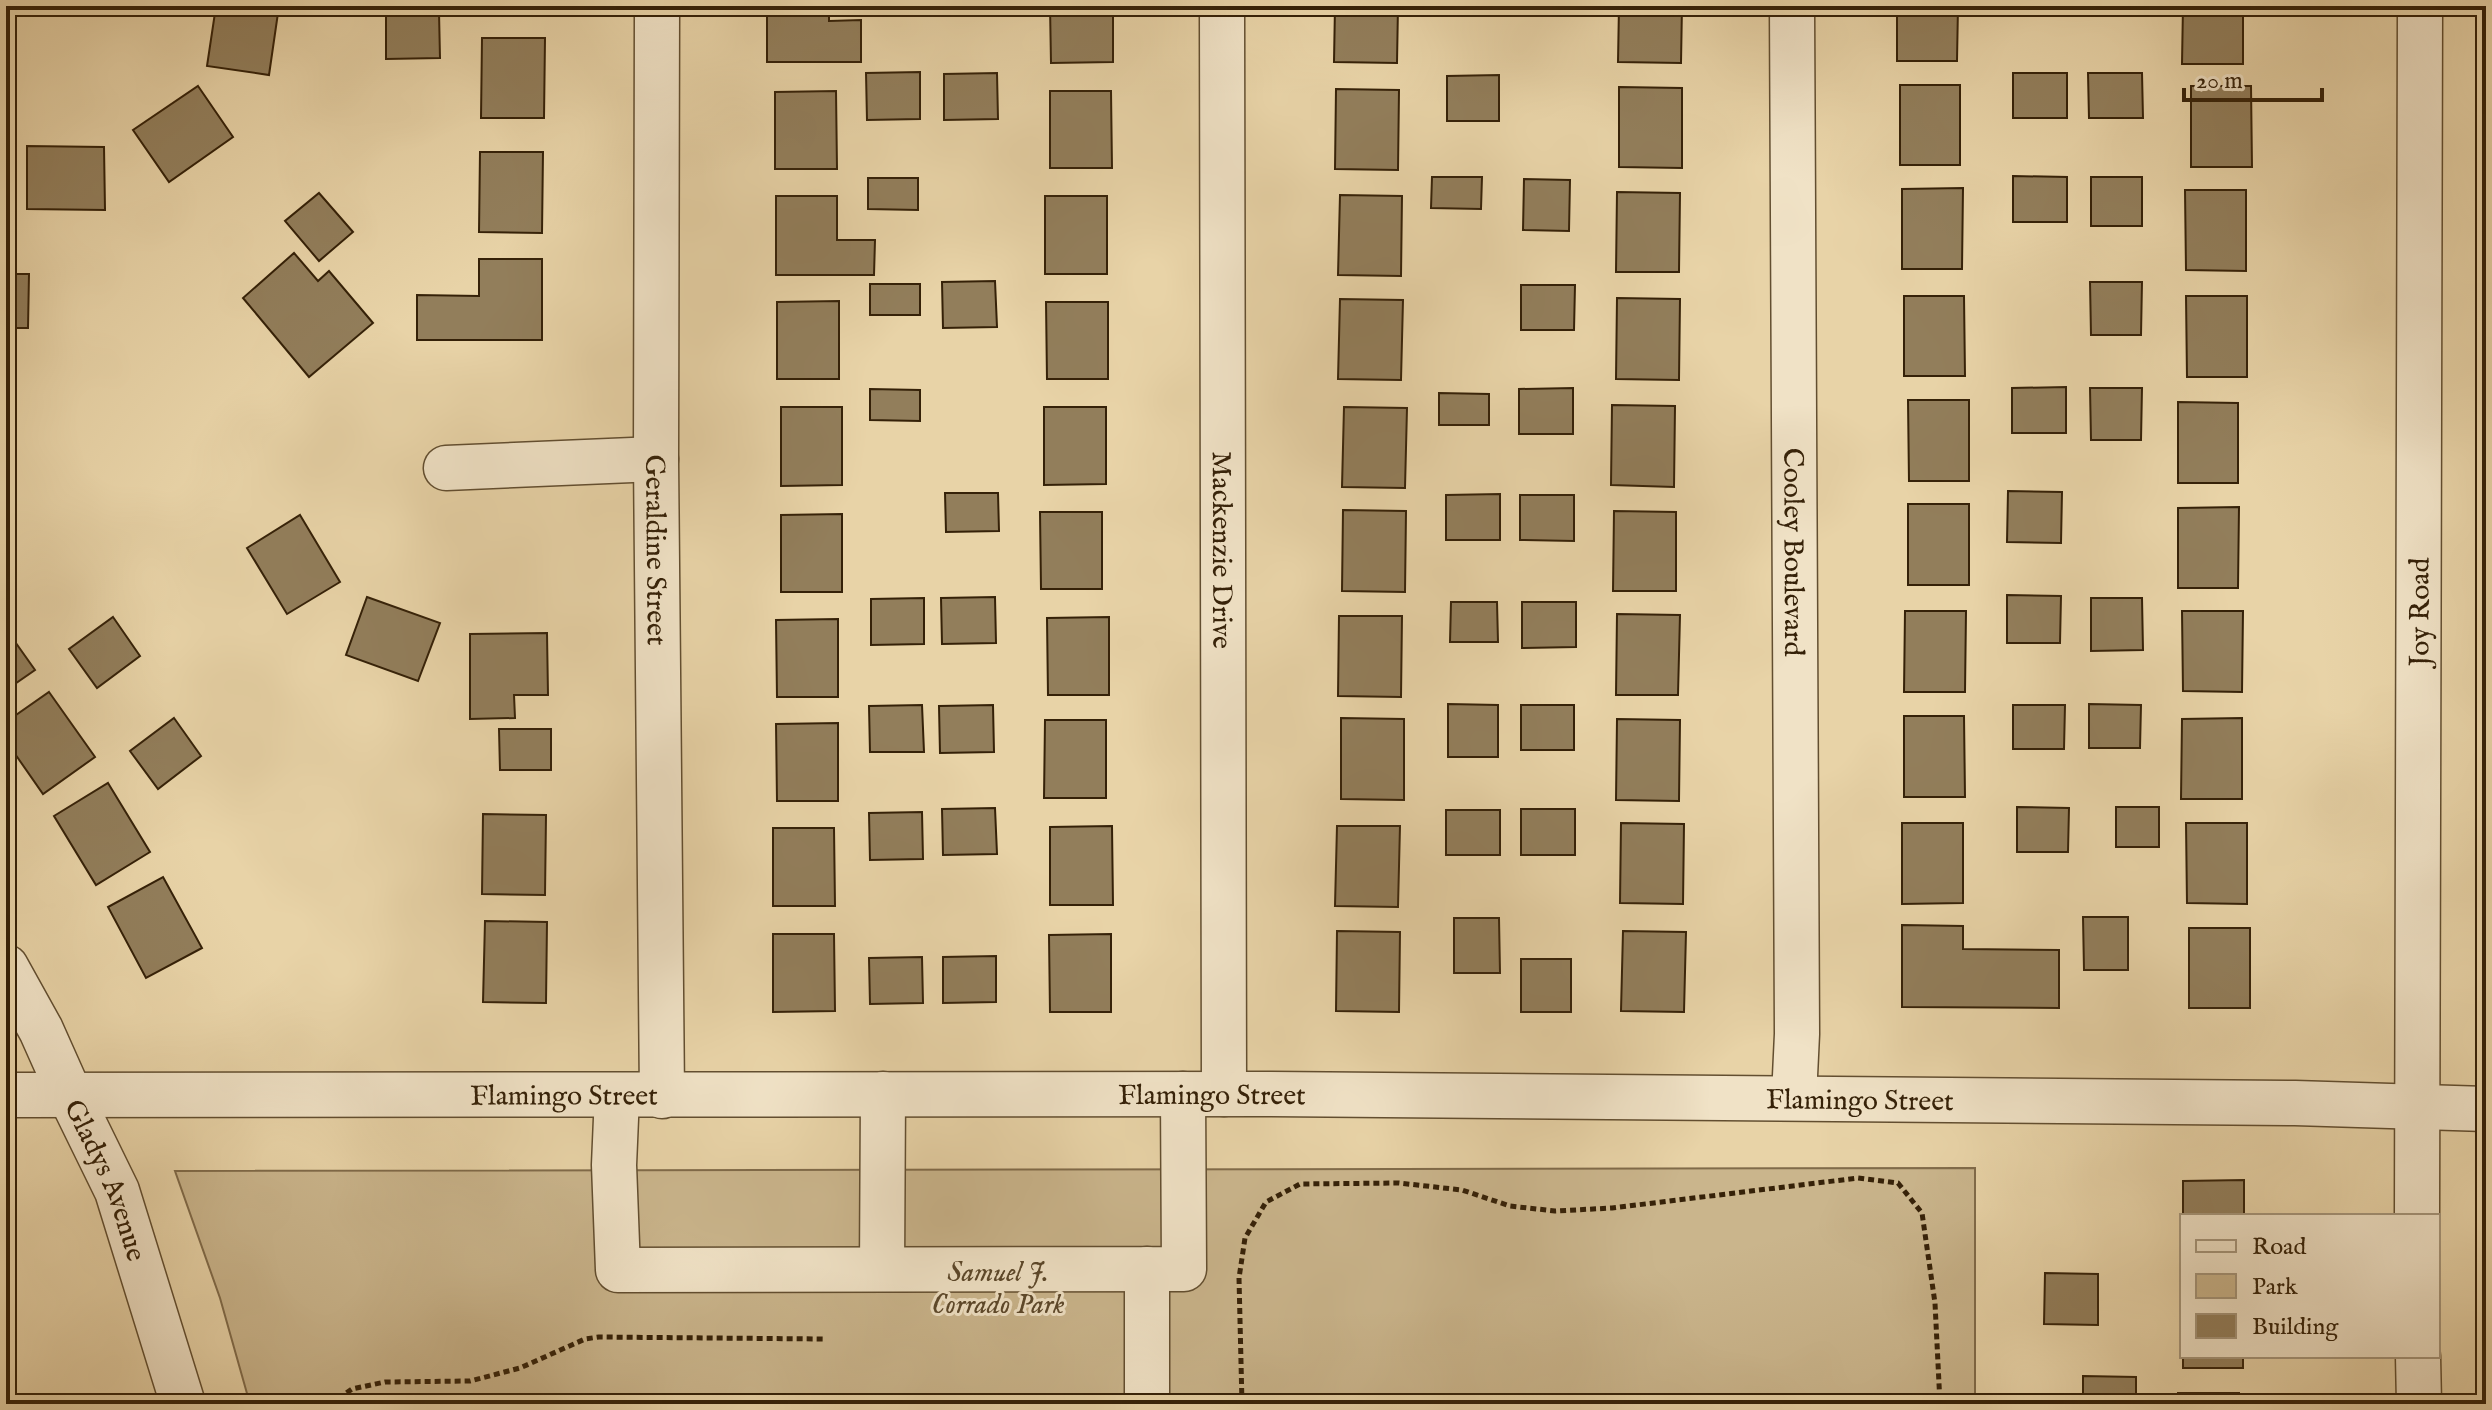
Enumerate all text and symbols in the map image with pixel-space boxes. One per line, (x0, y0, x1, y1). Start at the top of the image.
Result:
scale bar (2184, 52, 2322, 102)
text: 20 m (2196, 66, 2243, 97)
street label: Cooley Boulevard (1774, 448, 1810, 656)
street label: Mackenzie Drive (1203, 451, 1238, 649)
street label: Geraldine Street (636, 454, 673, 646)
street label: Joy Road (2403, 558, 2439, 669)
street label: Flamingo Street (470, 1079, 658, 1115)
street label: Flamingo Street (1118, 1079, 1306, 1114)
street label: Flamingo Street (1766, 1083, 1954, 1120)
street label: Gladys Avenue (55, 1094, 153, 1266)
legend (2180, 1214, 2440, 1358)
text: Road (2252, 1232, 2306, 1263)
park label: Samuel J. Corrado Park (932, 1256, 1065, 1323)
text: Park (2252, 1272, 2298, 1303)
text: Building (2252, 1312, 2339, 1343)

